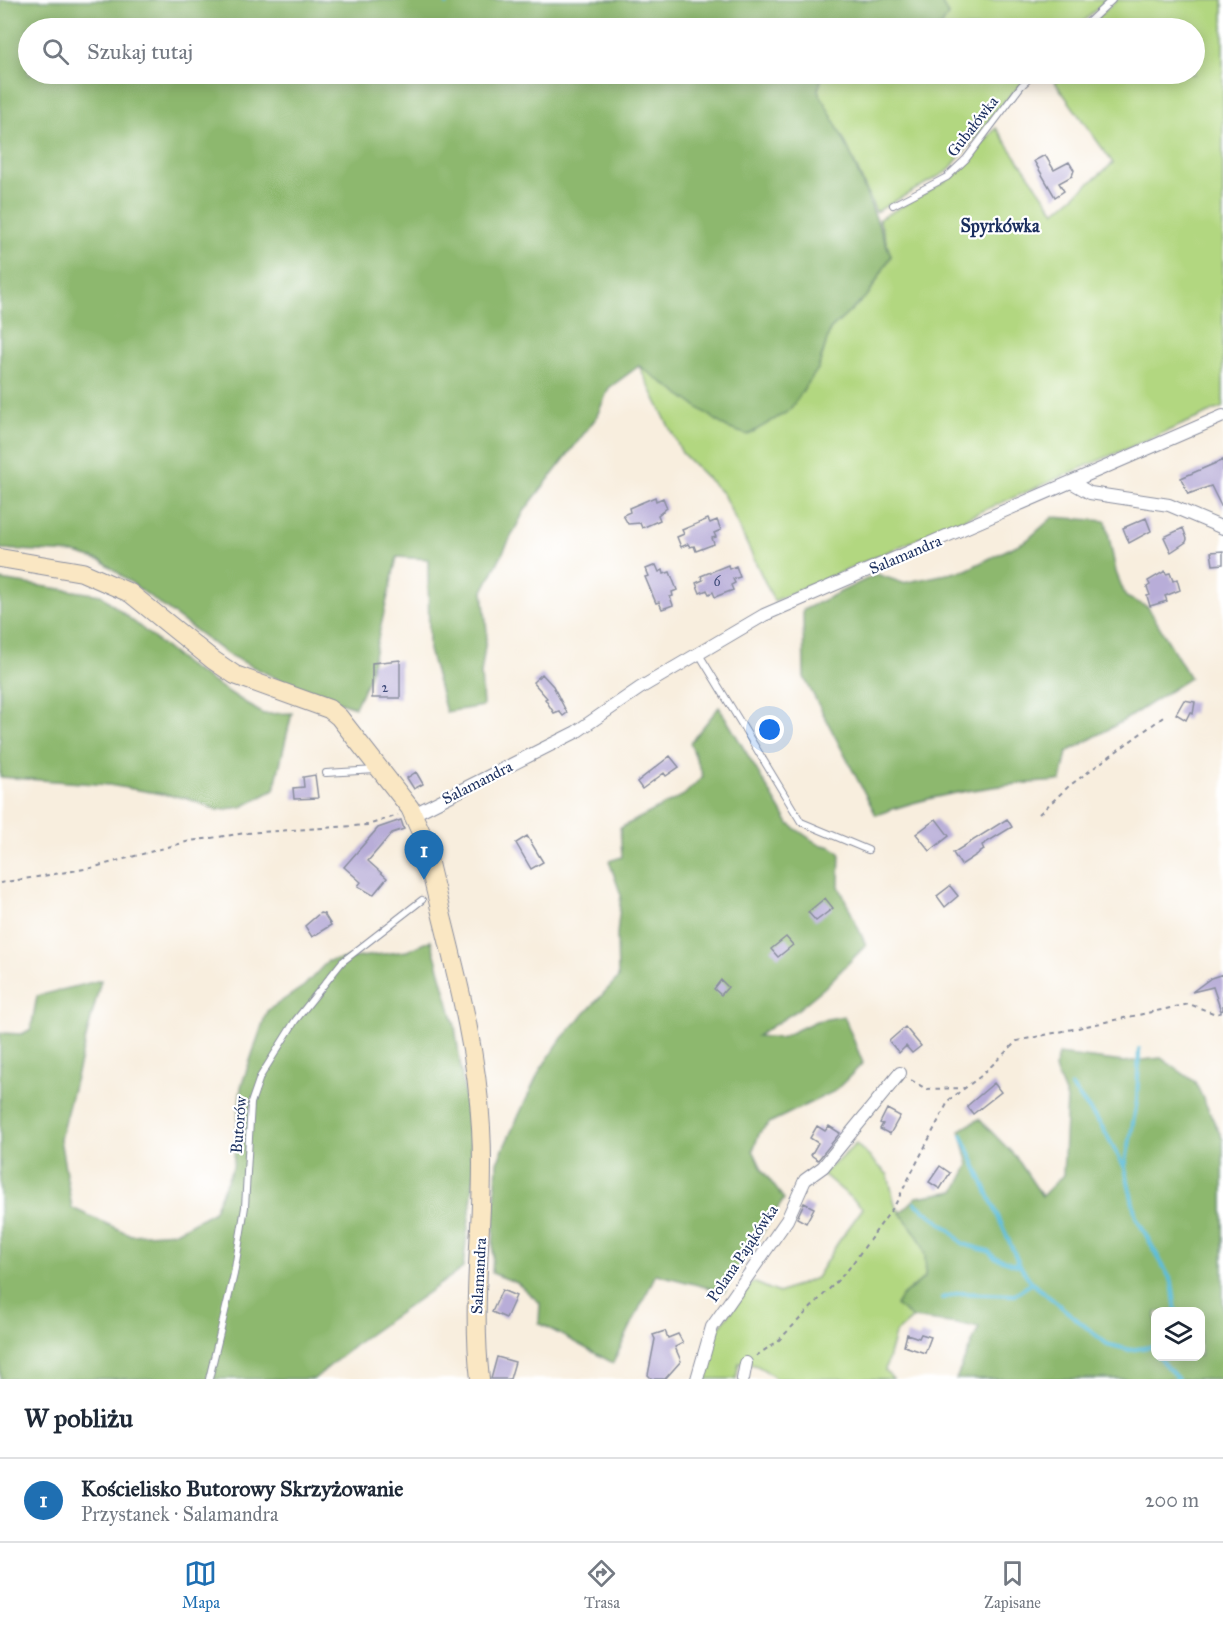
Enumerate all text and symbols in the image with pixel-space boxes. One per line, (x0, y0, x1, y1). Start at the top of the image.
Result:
search box (18, 18, 1205, 84)
icon: search (39, 35, 72, 68)
text: Szukaj tutaj (87, 38, 193, 65)
street label: Gubałówka (943, 92, 1002, 160)
district label: Spyrkówka (960, 215, 1040, 238)
street label: Salamandra (866, 531, 944, 578)
house number: 6 (713, 573, 721, 590)
house number: 2 (382, 679, 389, 696)
your location (755, 715, 784, 744)
street label: Salamandra (439, 756, 516, 808)
pin: 1 (404, 830, 444, 880)
street label: Butorów (227, 1095, 251, 1154)
street label: Polana Pająkówka (703, 1201, 782, 1305)
street label: Salamandra (467, 1237, 490, 1315)
map controls (1151, 1307, 1205, 1361)
button: layers (1151, 1307, 1205, 1361)
text: W pobliżu (24, 1402, 133, 1434)
text: Kościelisko Butorowy Skrzyżowanie (81, 1475, 403, 1502)
text: 1 (40, 1488, 47, 1512)
text: 200 m (1145, 1488, 1199, 1512)
text: Przystanek · Salamandra (81, 1502, 278, 1526)
tab: Mapa (182, 1557, 220, 1612)
tab: Trasa (584, 1557, 620, 1612)
tab: Zapisane (984, 1557, 1041, 1612)

